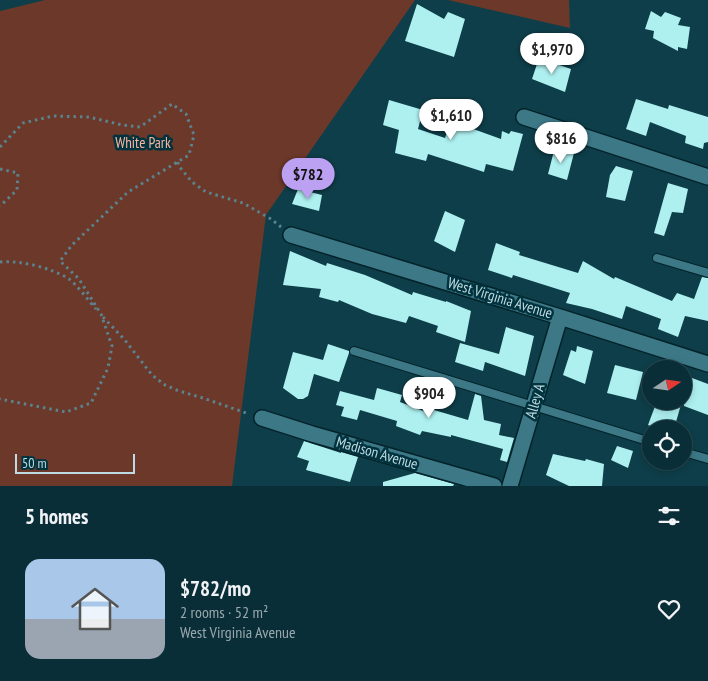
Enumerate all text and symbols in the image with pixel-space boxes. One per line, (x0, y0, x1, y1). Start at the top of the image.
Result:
pin: $1,970 (511, 32, 593, 75)
text: $1,970 (531, 39, 573, 59)
pin: $1,610 (410, 98, 492, 141)
text: $1,610 (430, 105, 472, 125)
pin: $816 (531, 121, 591, 164)
text: $816 (546, 128, 576, 148)
park label: White Park (115, 133, 171, 152)
pin: $782 (278, 158, 338, 200)
text: $782 (293, 164, 323, 184)
street label: West Virginia Avenue (446, 273, 555, 322)
north arrow (642, 360, 692, 410)
map controls (642, 360, 692, 470)
pin: $904 (399, 376, 459, 419)
street label: Alley A (521, 381, 549, 420)
text: $904 (414, 383, 444, 403)
button: locate (642, 420, 692, 470)
street label: Madison Avenue (334, 432, 420, 473)
scale bar (15, 451, 135, 474)
text: 50 m (22, 454, 47, 472)
icon: filters (655, 502, 683, 530)
text: 5 homes (25, 503, 88, 530)
text: $782/mo (180, 575, 251, 602)
icon: home (65, 579, 125, 639)
icon: heart (655, 595, 683, 623)
text: 2 rooms · 52 m² (180, 602, 268, 622)
text: West Virginia Avenue (180, 622, 296, 642)

